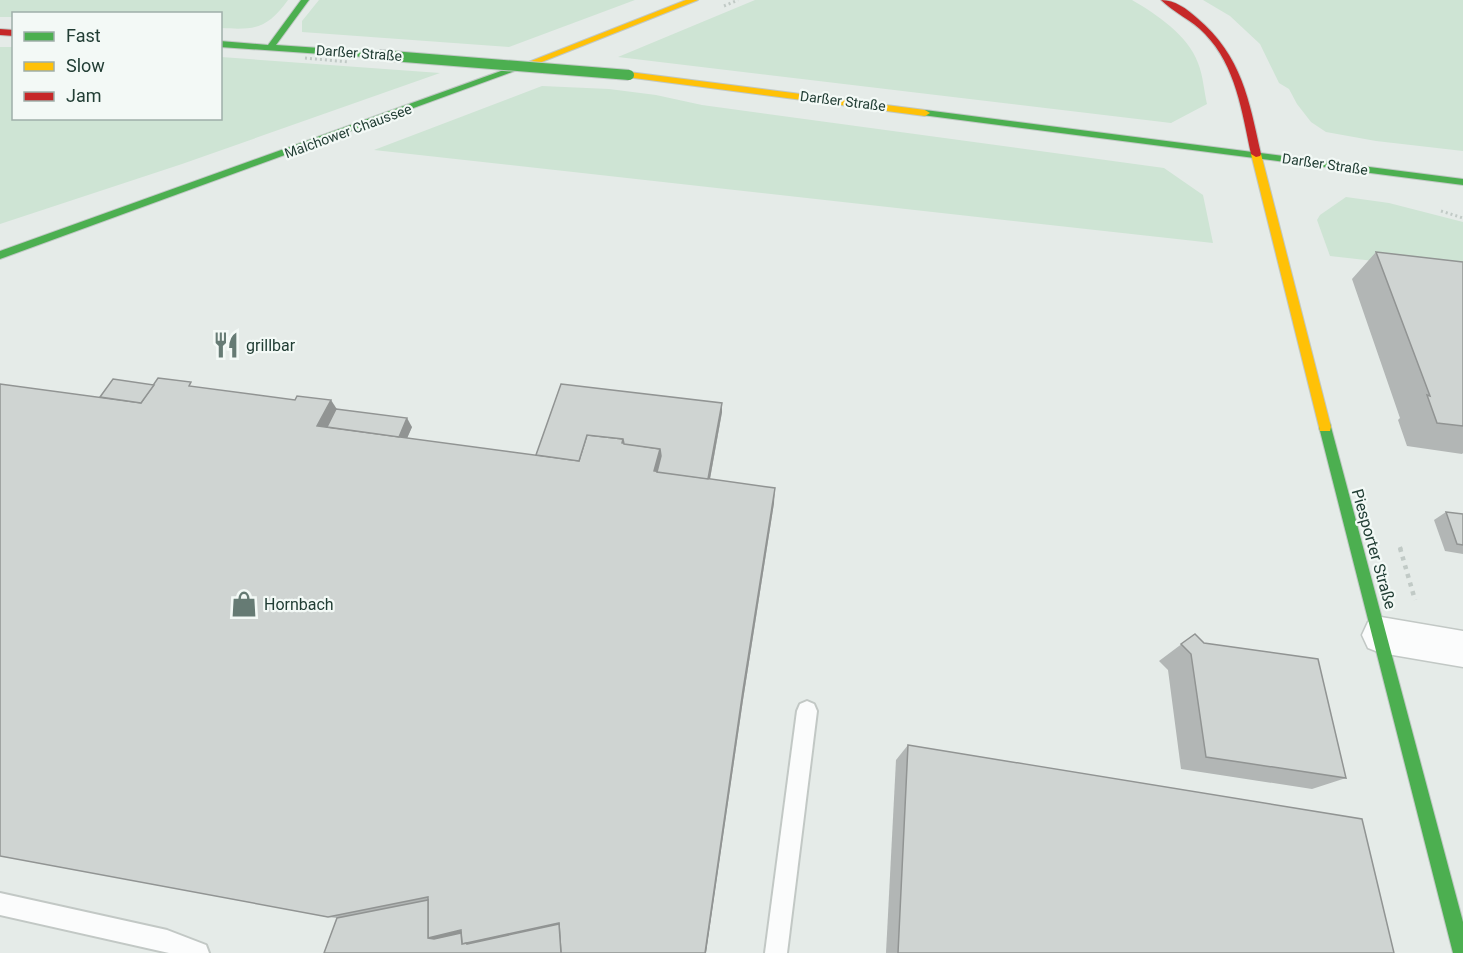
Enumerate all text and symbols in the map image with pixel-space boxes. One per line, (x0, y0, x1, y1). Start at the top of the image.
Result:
legend (12, 12, 222, 120)
text: Fast (66, 25, 101, 46)
street label: Darßer Straße (315, 42, 403, 64)
text: Slow (66, 55, 105, 76)
text: Jam (66, 85, 102, 106)
street label: Darßer Straße (799, 88, 887, 114)
street label: Malchower Chaussee (282, 101, 414, 161)
street label: Darßer Straße (1281, 150, 1369, 178)
restaurant icon: grillbar (211, 330, 241, 360)
place label: grillbar (246, 336, 296, 355)
street label: Piesporter Straße (1348, 487, 1400, 611)
shop icon: Hornbach (229, 589, 259, 619)
place label: Hornbach (264, 595, 334, 614)

